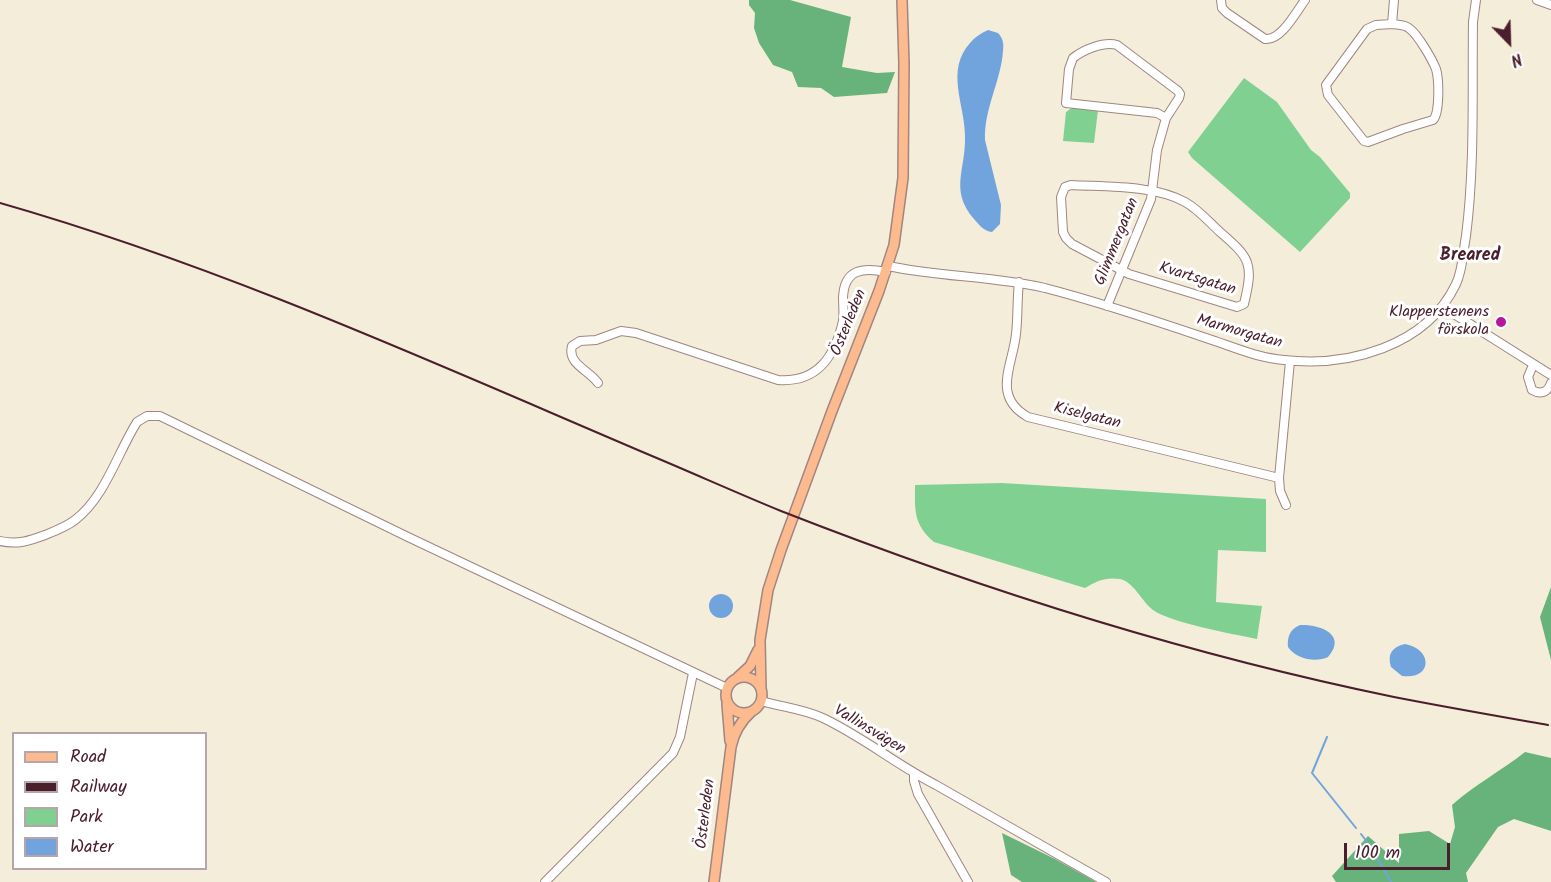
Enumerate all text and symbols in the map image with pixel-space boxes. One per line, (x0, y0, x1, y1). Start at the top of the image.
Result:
north arrow (1479, 12, 1539, 72)
text: N (1507, 46, 1526, 73)
street label: Glimmergatan (1092, 195, 1144, 289)
district label: Breared (1440, 246, 1500, 268)
street label: Kvartsgatan (1156, 259, 1238, 301)
street label: Österleden (828, 287, 872, 359)
place label: Klapperstenens förskola (1389, 303, 1489, 341)
street label: Marmorgatan (1194, 312, 1284, 354)
marker: Klapperstenens förskola (1494, 315, 1508, 329)
street label: Kiselgatan (1051, 399, 1123, 435)
street label: Vallinsvägen (829, 702, 909, 760)
legend (12, 732, 207, 870)
text: Road (70, 743, 106, 772)
text: Railway (70, 773, 127, 802)
street label: Österleden (693, 778, 721, 850)
text: Park (70, 803, 103, 832)
scale bar (1347, 831, 1454, 869)
text: Water (70, 833, 114, 862)
text: 100 m (1355, 839, 1400, 868)

